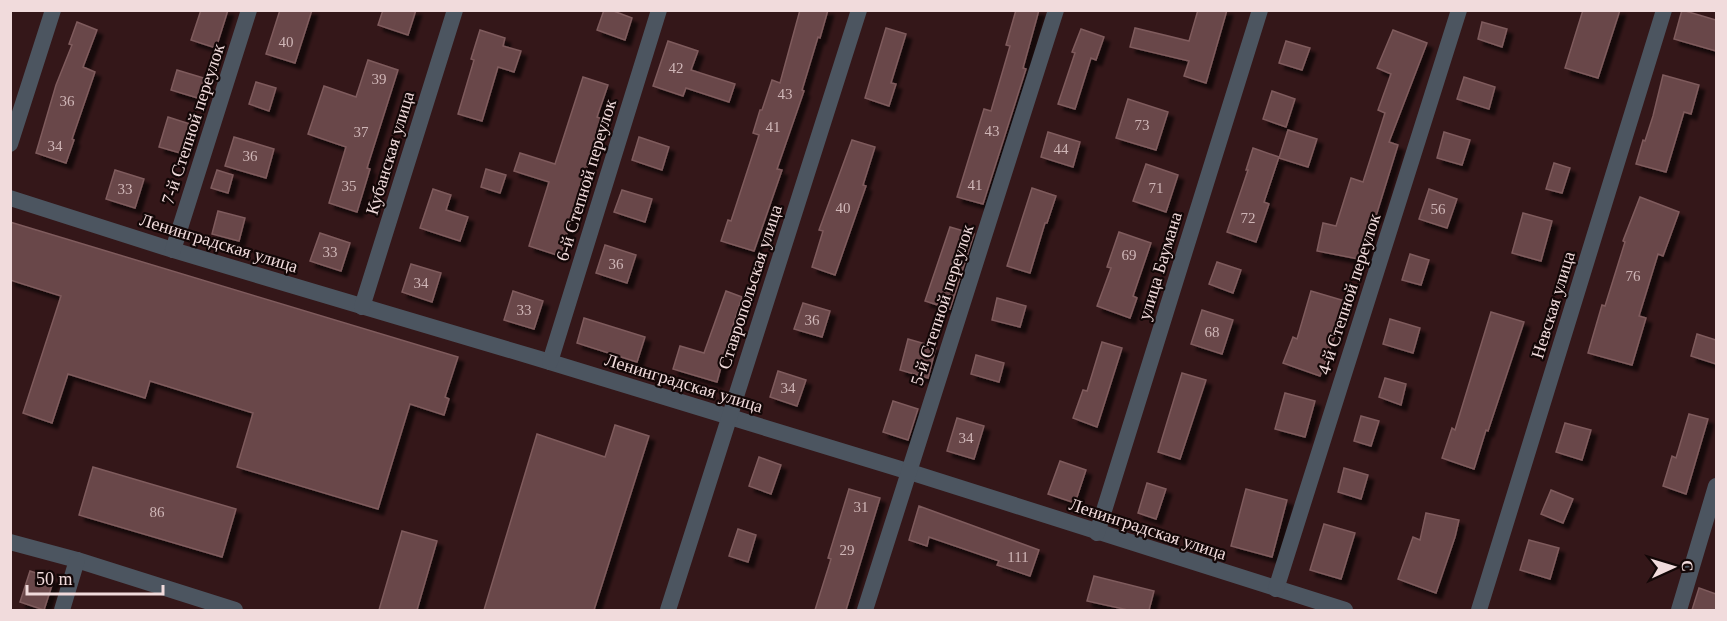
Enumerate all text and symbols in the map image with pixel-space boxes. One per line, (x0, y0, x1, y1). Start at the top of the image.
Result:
house number: 40 (279, 34, 294, 50)
street label: 7-й Степной переулок (157, 41, 229, 207)
house number: 42 (669, 60, 684, 76)
house number: 39 (372, 71, 387, 87)
house number: 43 (778, 86, 793, 102)
street label: Кубанская улица (362, 89, 418, 217)
house number: 36 (60, 93, 75, 109)
street label: 6-й Степной переулок (552, 96, 620, 263)
house number: 73 (1135, 117, 1150, 133)
house number: 41 (766, 119, 781, 135)
house number: 43 (985, 123, 1000, 139)
house number: 37 (354, 124, 369, 140)
house number: 34 (48, 138, 63, 154)
house number: 44 (1054, 141, 1069, 157)
house number: 36 (243, 148, 258, 164)
house number: 41 (968, 177, 983, 193)
house number: 35 (342, 178, 357, 194)
house number: 71 (1149, 180, 1164, 196)
house number: 33 (118, 181, 133, 197)
house number: 40 (836, 200, 851, 216)
house number: 56 (1431, 201, 1446, 217)
street label: Ставропольская улица (714, 202, 786, 372)
street label: Ленинградская улица (138, 209, 300, 277)
street label: улица Баумана (1134, 210, 1186, 322)
house number: 72 (1241, 210, 1256, 226)
street label: 4-й Степной переулок (1313, 211, 1385, 377)
street label: 5-й Степной переулок (906, 222, 978, 388)
house number: 33 (323, 244, 338, 260)
house number: 69 (1122, 247, 1137, 263)
street label: Невская улица (1527, 249, 1579, 361)
house number: 36 (609, 256, 624, 272)
house number: 76 (1626, 268, 1641, 284)
house number: 34 (414, 275, 429, 291)
house number: 33 (517, 302, 532, 318)
house number: 36 (805, 312, 820, 328)
house number: 68 (1205, 324, 1220, 340)
street label: Ленинградская улица (603, 349, 765, 417)
house number: 34 (781, 380, 796, 396)
house number: 34 (959, 430, 974, 446)
street label: Ленинградская улица (1067, 494, 1229, 564)
house number: 31 (854, 499, 869, 515)
house number: 86 (150, 504, 165, 520)
north arrow (1643, 537, 1703, 597)
house number: 29 (840, 542, 855, 558)
house number: 111 (1007, 549, 1029, 565)
scale bar (27, 558, 164, 596)
text: С (1679, 560, 1696, 572)
text: 50 m (36, 569, 73, 589)

